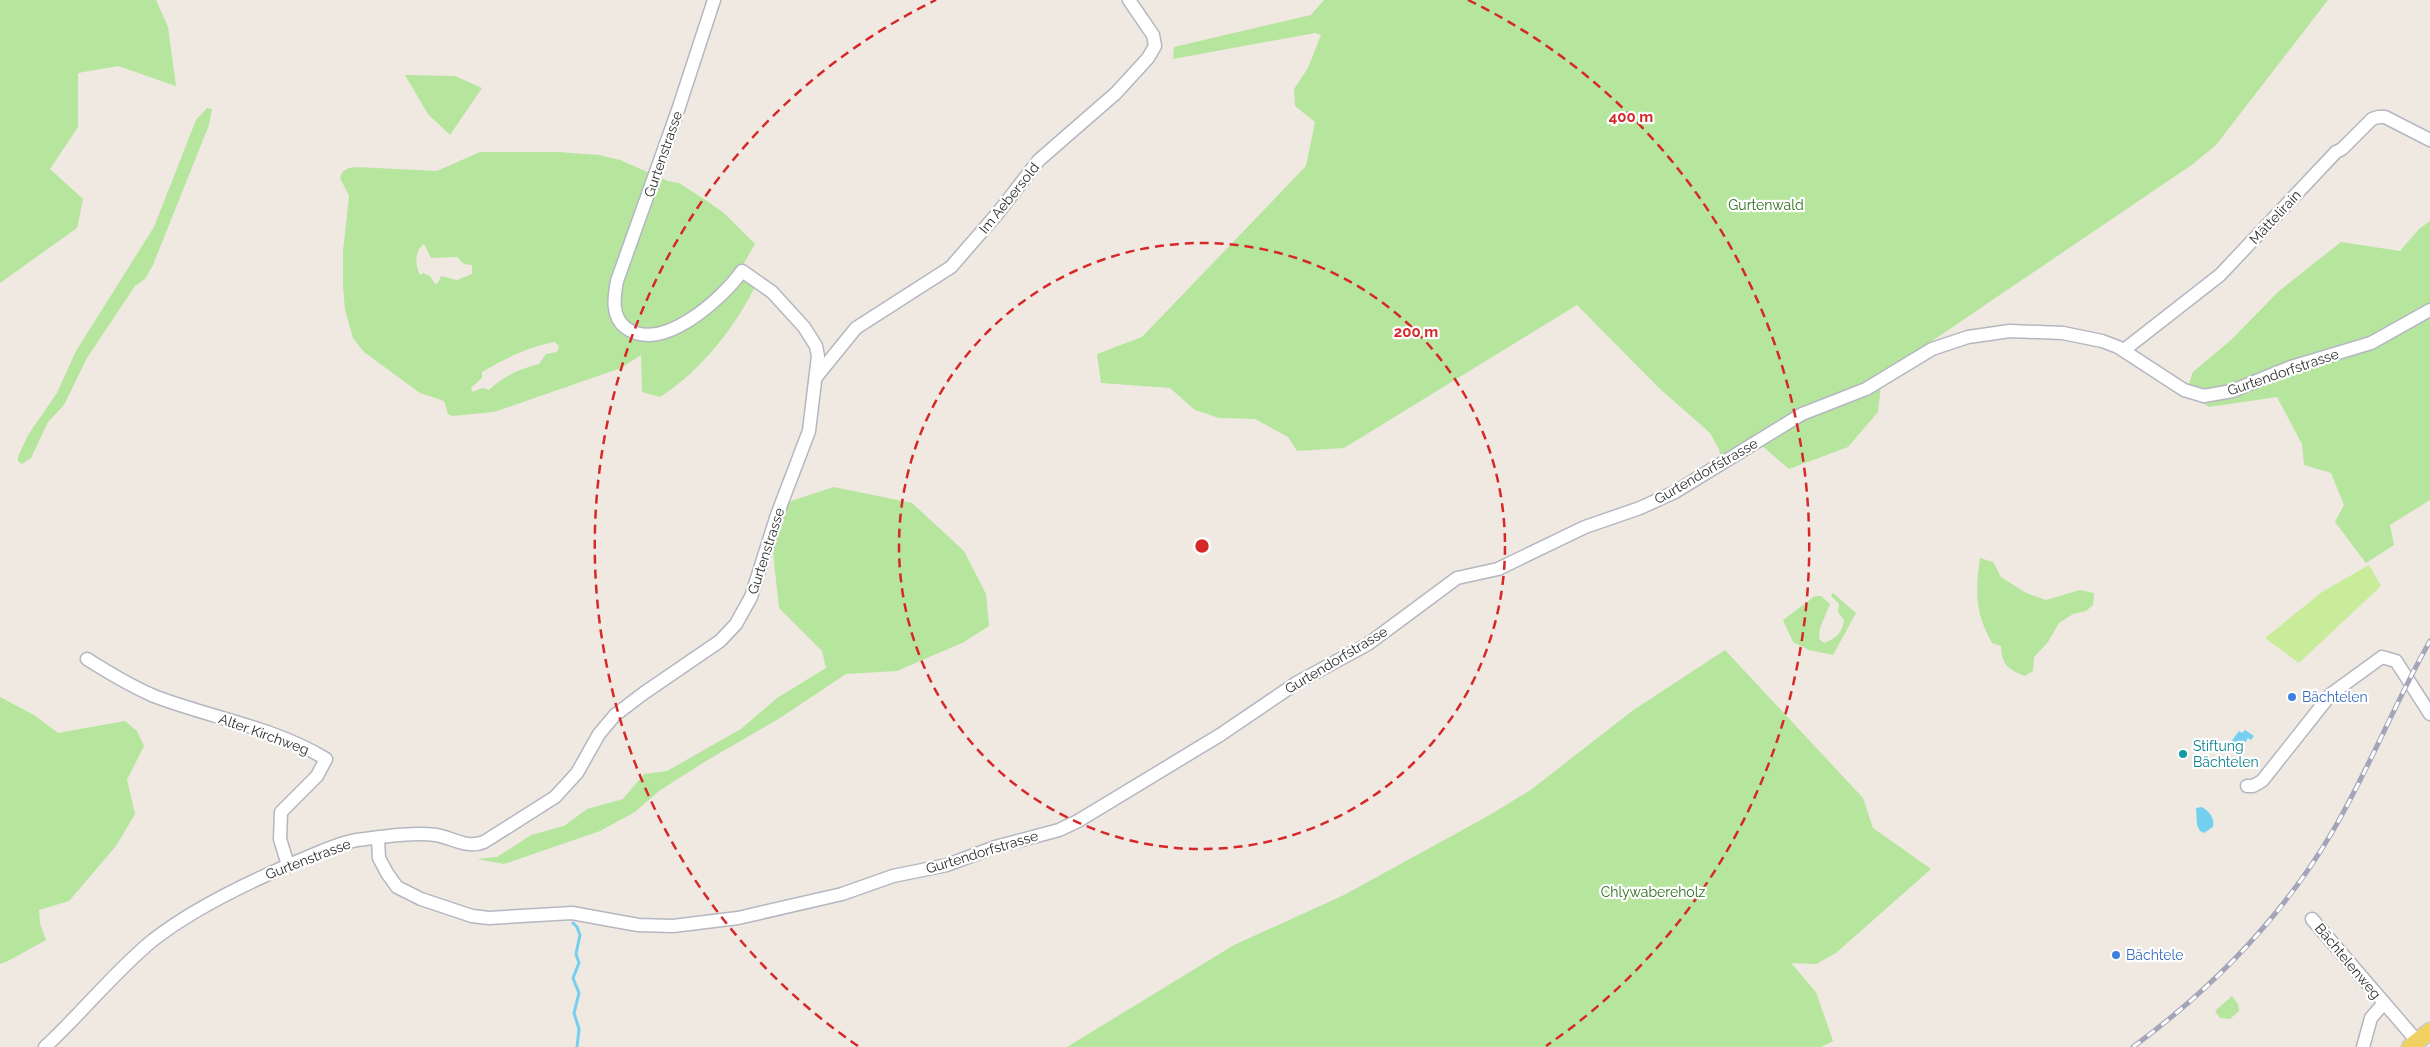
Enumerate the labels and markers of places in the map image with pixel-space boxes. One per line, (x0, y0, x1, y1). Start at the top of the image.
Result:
centre of rings (1193, 537, 1211, 555)
place label: Bächtelen (2302, 689, 2368, 705)
marker: Bächtelen (2286, 691, 2298, 703)
place label: Stiftung Bächtelen (2193, 738, 2259, 770)
marker: Stiftung Bächtelen (2177, 748, 2189, 760)
place label: Bächtele (2126, 947, 2184, 963)
marker: Bächtele (2110, 949, 2122, 961)

